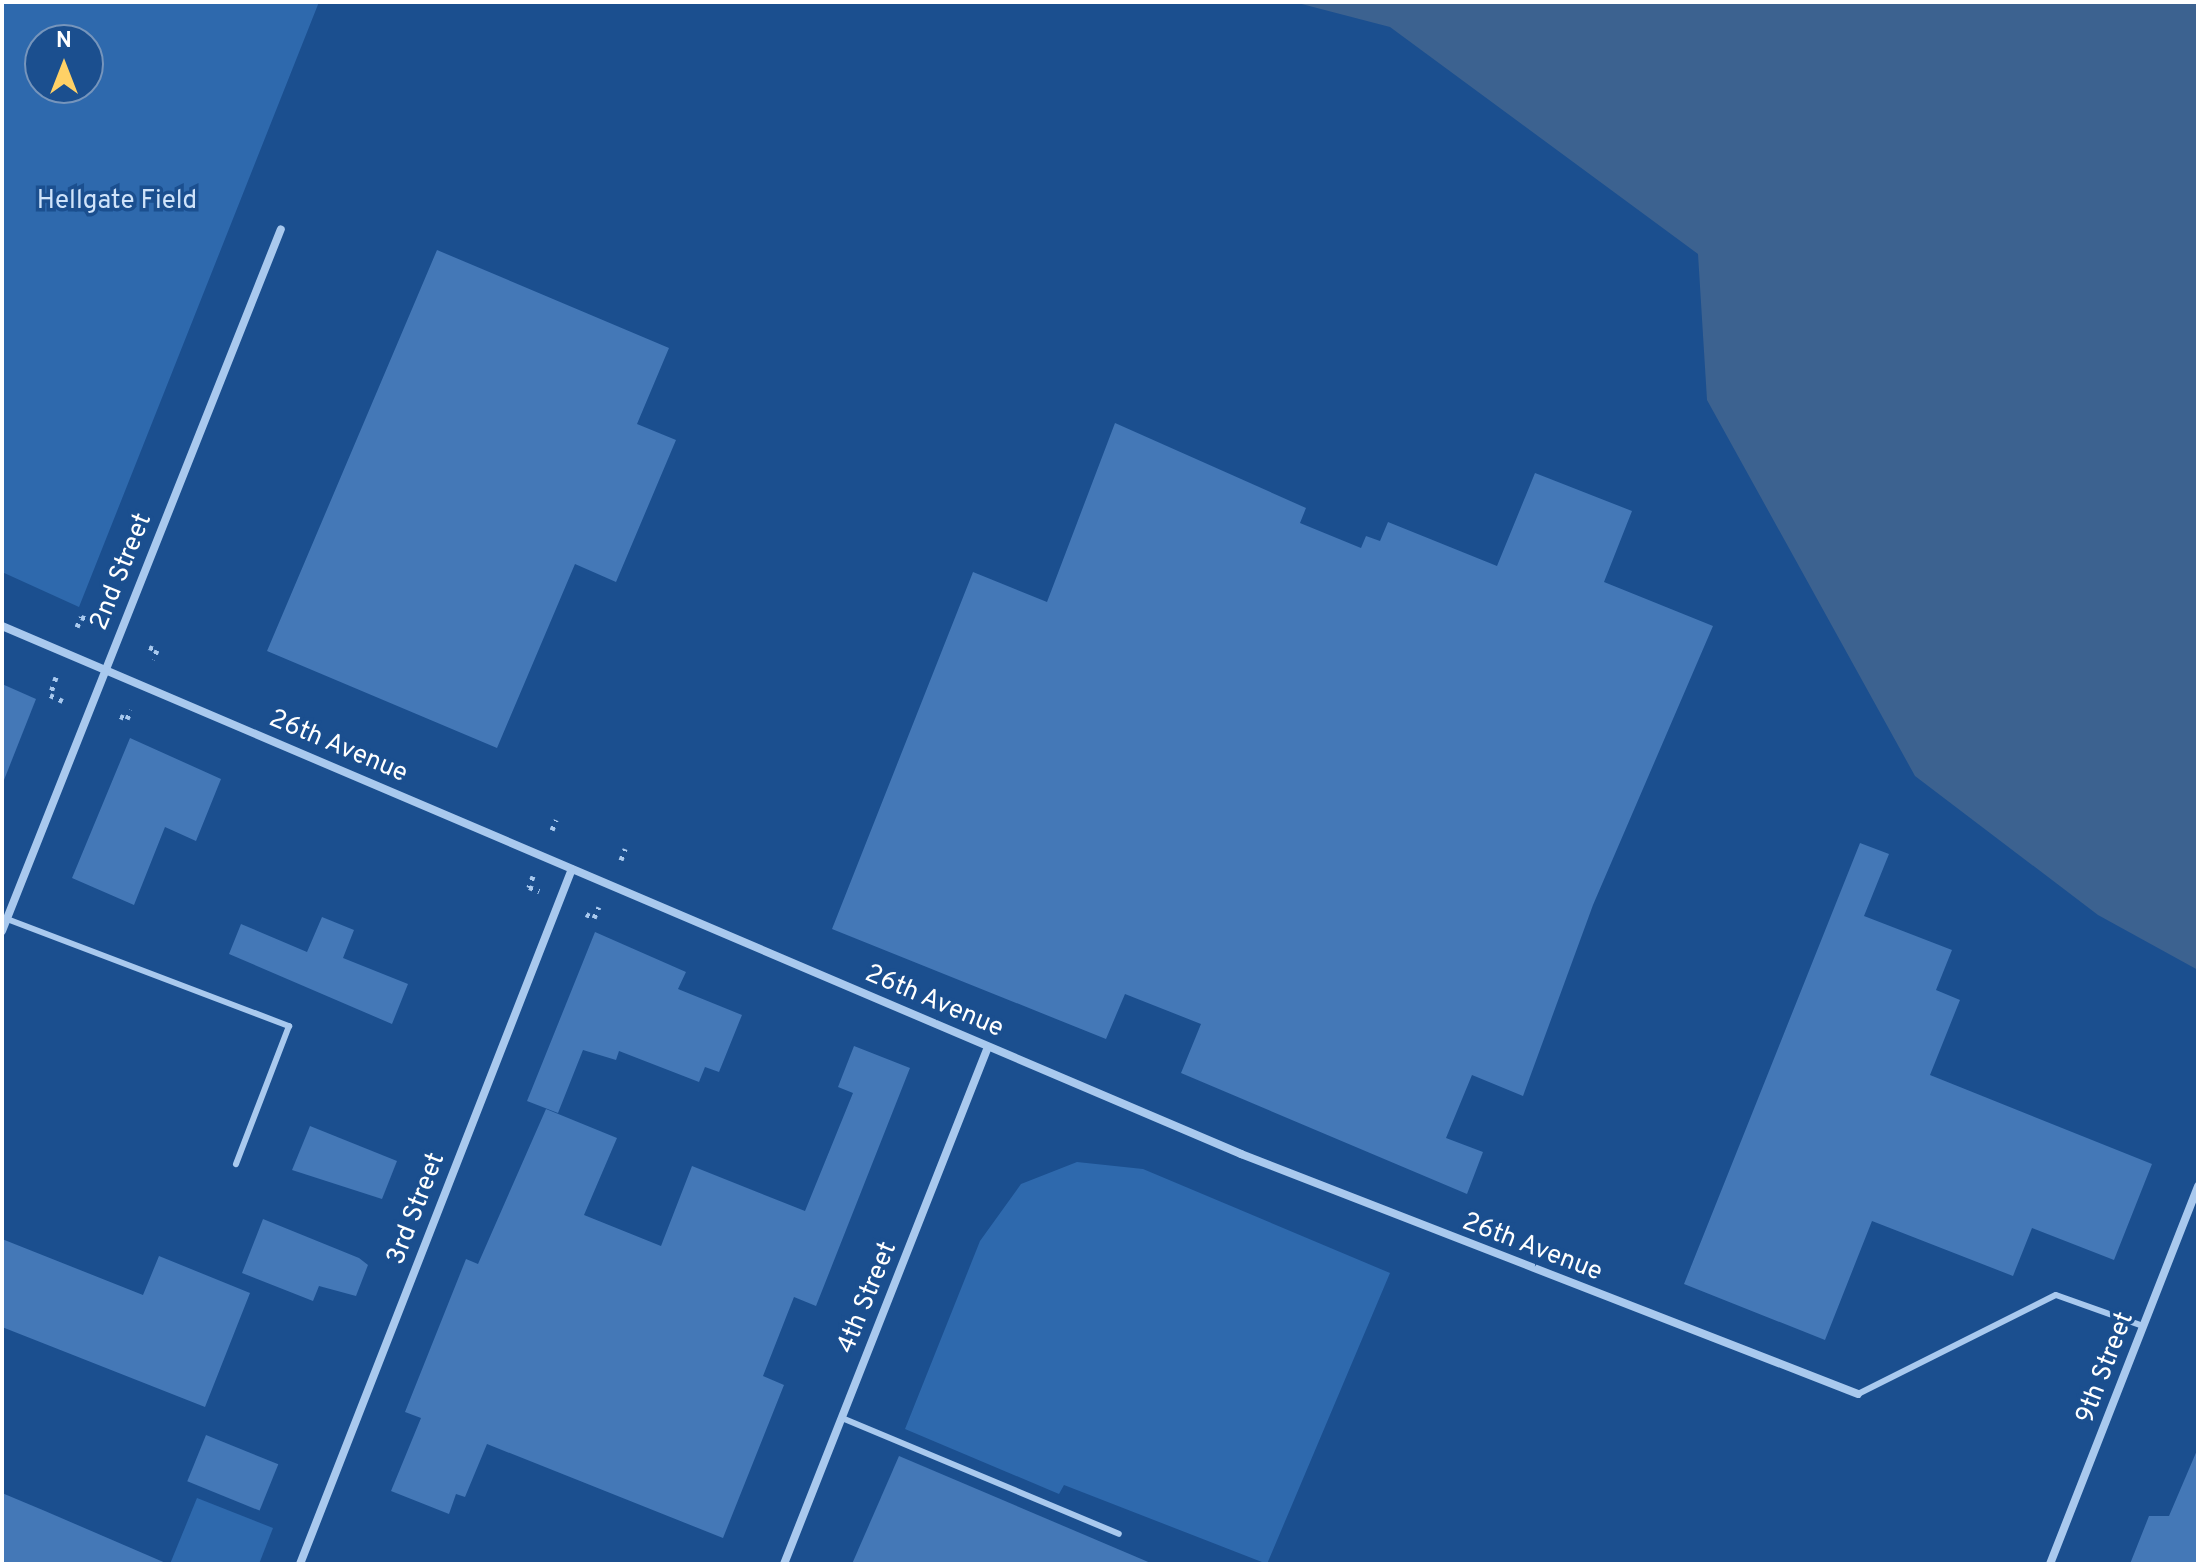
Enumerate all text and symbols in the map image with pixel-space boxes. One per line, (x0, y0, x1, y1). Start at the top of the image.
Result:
north arrow (24, 24, 104, 104)
text: N (56, 28, 72, 55)
park label: Hellgate Field (37, 186, 197, 218)
street label: 2nd Street (84, 509, 160, 635)
street label: 26th Avenue (264, 704, 412, 790)
street label: 26th Avenue (860, 959, 1008, 1045)
street label: 3rd Street (381, 1149, 453, 1269)
street label: 26th Avenue (1457, 1207, 1607, 1289)
street label: 4th Street (831, 1238, 905, 1358)
street label: 9th Street (2070, 1308, 2142, 1428)

